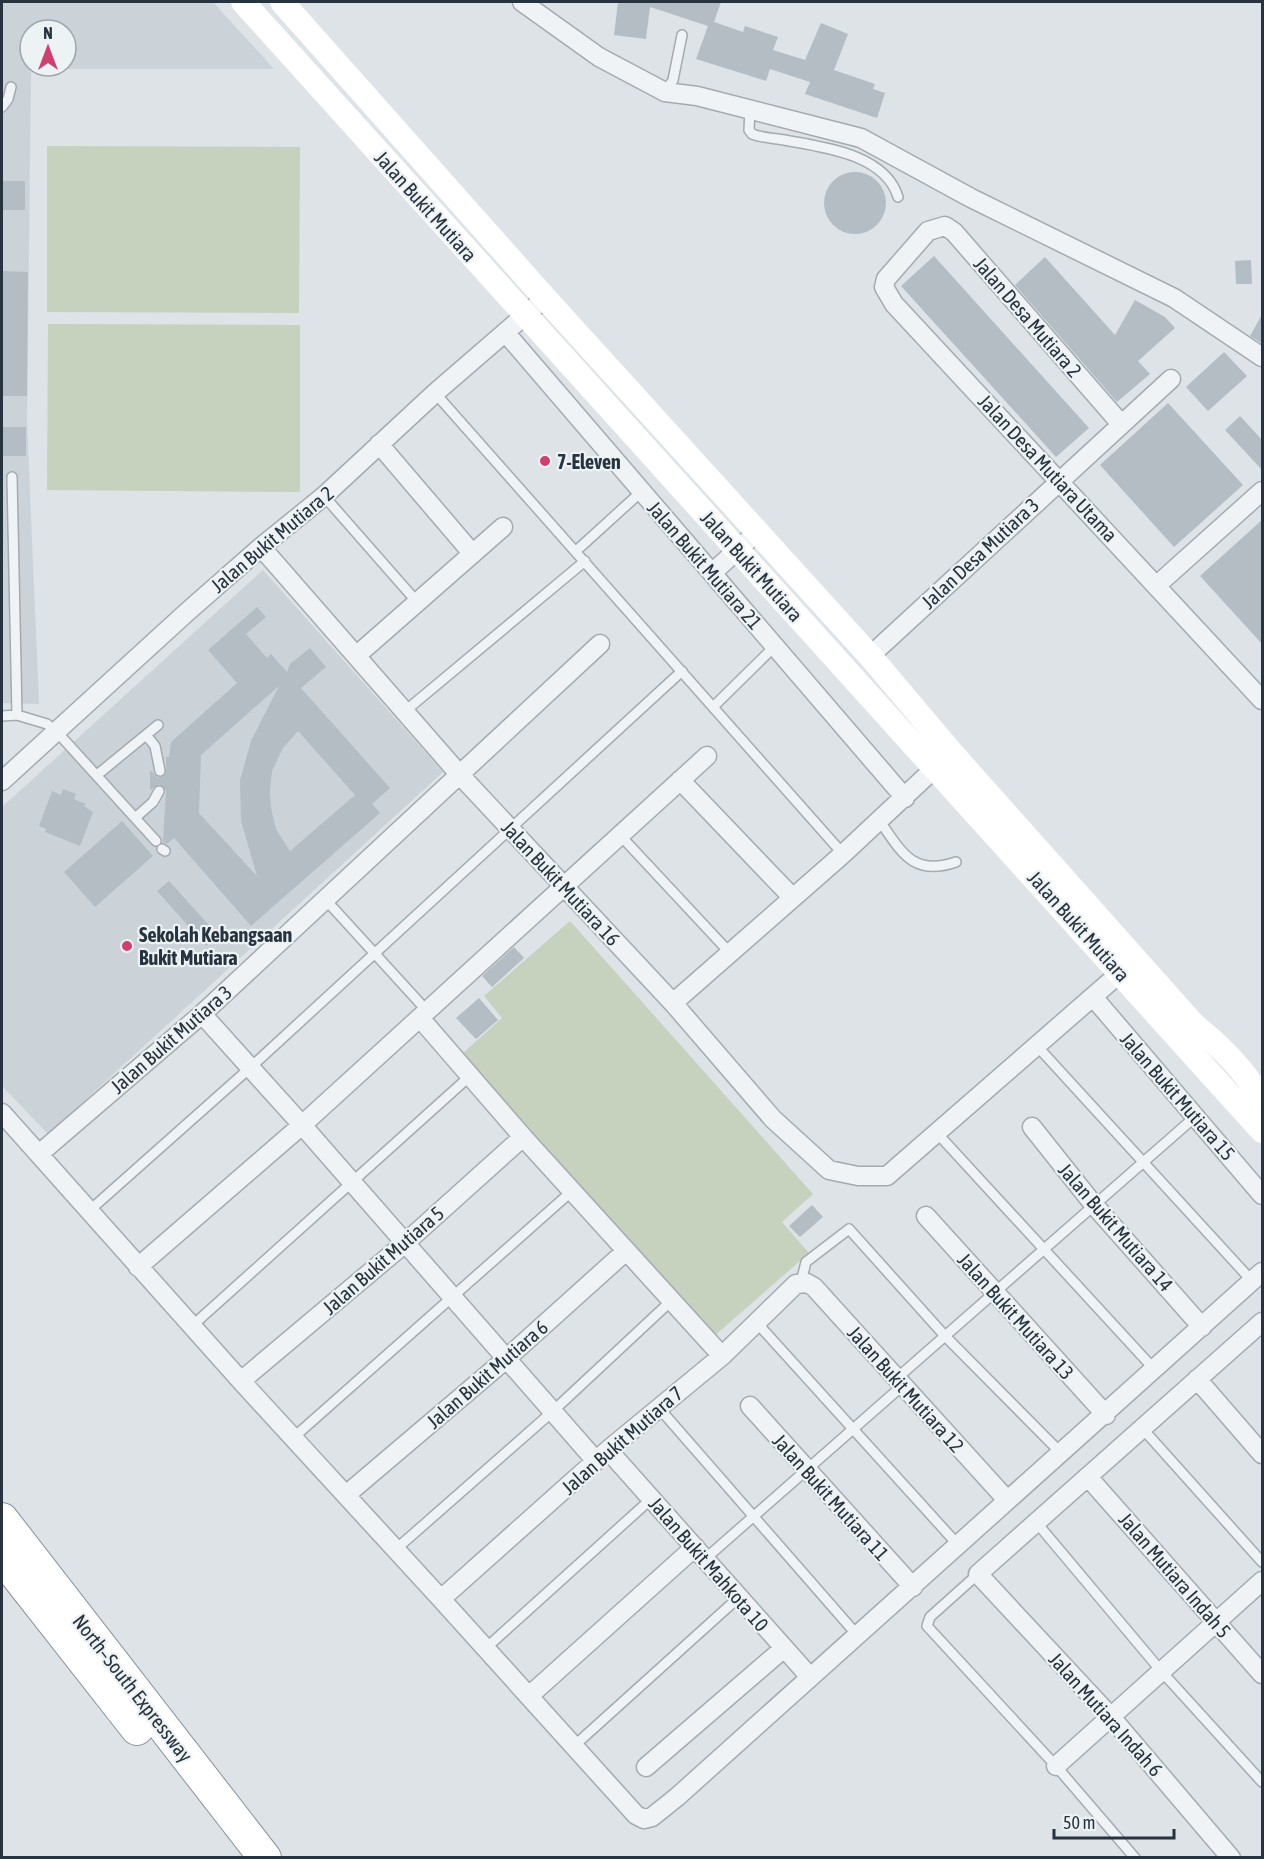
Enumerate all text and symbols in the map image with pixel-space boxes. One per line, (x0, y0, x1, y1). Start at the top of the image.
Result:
north arrow (18, 18, 78, 78)
text: N (43, 24, 53, 42)
street label: Jalan Bukit Mutiara (370, 146, 482, 266)
street label: Jalan Desa Mutiara 2 (970, 252, 1086, 382)
street label: Jalan Desa Mutiara Utama (974, 390, 1122, 546)
place label: 7-Eleven (557, 450, 621, 473)
marker: 7-Eleven (538, 454, 552, 468)
street label: Jalan Bukit Mutiara 2 (206, 481, 338, 597)
street label: Jalan Desa Mutiara 3 (917, 493, 1043, 613)
street label: Jalan Bukit Mutiara 21 (643, 496, 767, 634)
street label: Jalan Bukit Mutiara (696, 506, 808, 626)
street label: Jalan Bukit Mutiara 16 (497, 816, 625, 950)
street label: Jalan Bukit Mutiara (1023, 866, 1135, 986)
place label: Sekolah Kebangsaan Bukit Mutiara (139, 923, 292, 969)
marker: Sekolah Kebangsaan Bukit Mutiara (120, 939, 134, 953)
street label: Jalan Bukit Mutiara 3 (106, 980, 236, 1098)
street label: Jalan Bukit Mutiara 15 (1116, 1027, 1240, 1165)
street label: Jalan Bukit Mutiara 14 (1054, 1158, 1178, 1296)
street label: Jalan Bukit Mutiara 5 (318, 1201, 448, 1319)
street label: Jalan Bukit Mutiara 13 (953, 1248, 1079, 1384)
street label: Jalan Bukit Mutiara 6 (422, 1315, 552, 1433)
street label: Jalan Bukit Mutiara 12 (843, 1321, 969, 1457)
street label: Jalan Bukit Mutiara 7 (557, 1381, 687, 1499)
street label: Jalan Bukit Mutiara 11 (768, 1429, 894, 1565)
street label: Jalan Bukit Mahkota 10 (645, 1492, 773, 1636)
street label: Jalan Mutiara Indah 5 (1114, 1508, 1236, 1642)
street label: North–South Expressway (68, 1610, 198, 1766)
street label: Jalan Mutiara Indah 6 (1044, 1647, 1168, 1781)
scale bar (1054, 1802, 1174, 1840)
text: 50 m (1063, 1812, 1095, 1833)

